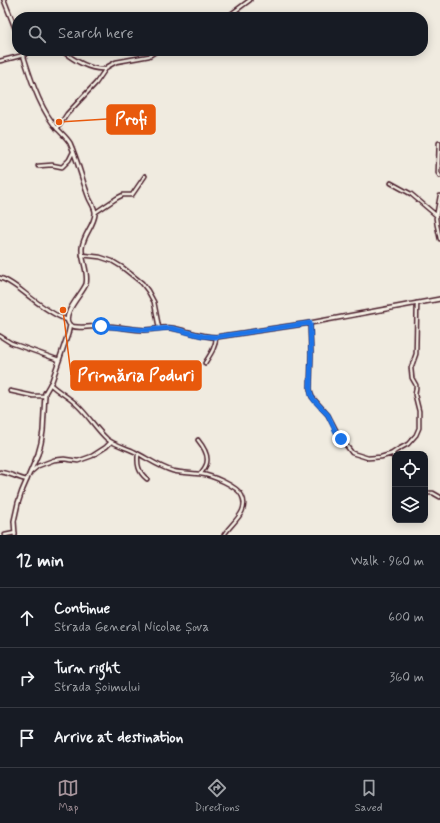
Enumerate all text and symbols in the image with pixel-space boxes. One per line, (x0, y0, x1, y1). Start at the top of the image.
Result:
search box (12, 12, 428, 56)
icon: search (26, 23, 48, 45)
text: Search here (58, 24, 134, 44)
callout: Profi (107, 105, 155, 134)
text: Profi (115, 109, 148, 131)
route start (92, 317, 110, 335)
callout: Primăria Poduri (71, 361, 201, 390)
text: Primăria Poduri (78, 365, 195, 387)
route end (332, 430, 350, 448)
map controls (392, 451, 428, 523)
button: locate (392, 451, 428, 487)
button: layers (392, 487, 428, 523)
text: 12 min (16, 550, 64, 572)
text: Walk · 960 m (351, 553, 424, 570)
text: Continue (54, 599, 110, 619)
icon: ahead (16, 607, 38, 629)
text: 600 m (388, 609, 424, 626)
text: Strada General Nicolae Șova (54, 619, 209, 636)
text: Turn right (54, 659, 121, 679)
icon: right (16, 667, 38, 689)
text: 360 m (389, 669, 424, 686)
text: Strada Șoimului (54, 679, 140, 696)
icon: arrive (16, 727, 38, 749)
text: Arrive at destination (54, 728, 183, 748)
tab: Map (57, 777, 79, 815)
tab: Directions (194, 777, 240, 815)
tab: Saved (355, 777, 382, 815)

